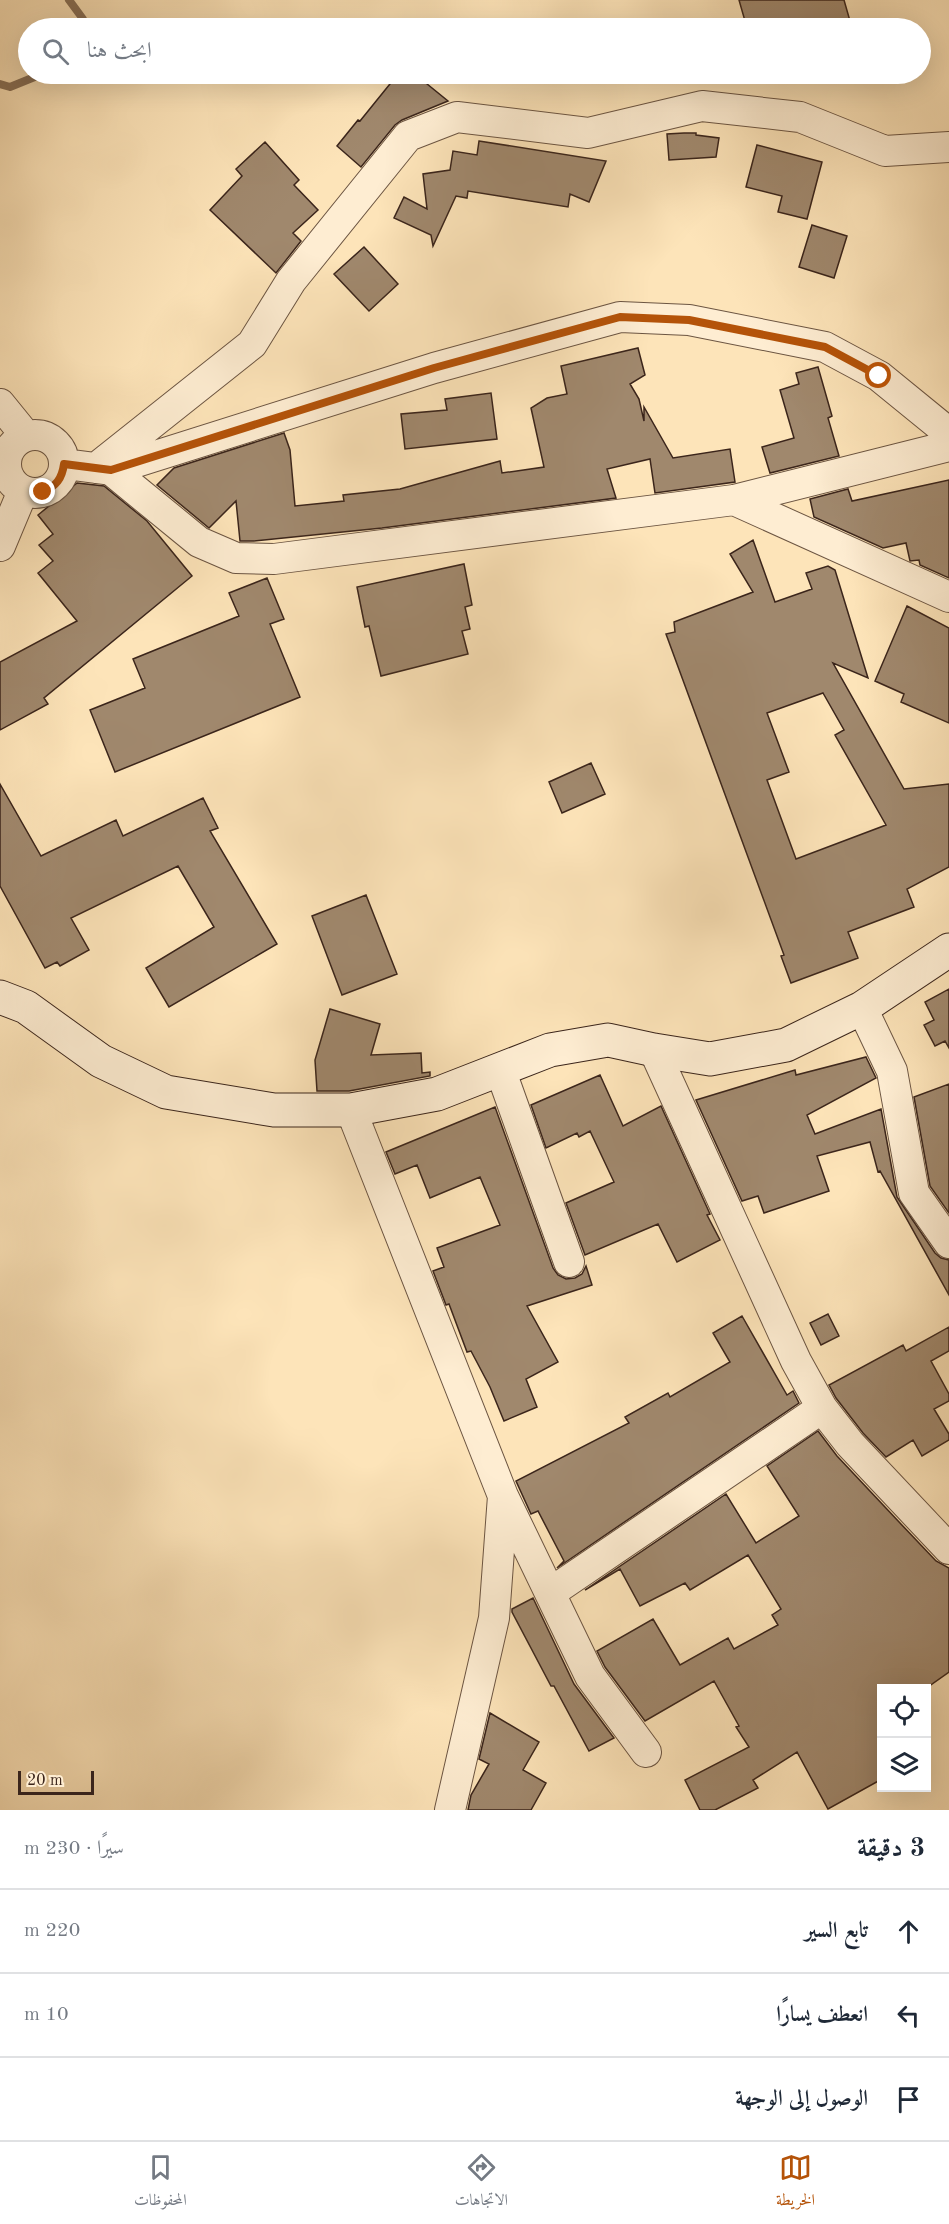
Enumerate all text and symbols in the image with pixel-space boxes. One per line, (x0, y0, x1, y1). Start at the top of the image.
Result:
search box (18, 18, 931, 84)
icon: search (39, 35, 72, 68)
text: ابحث هنا (87, 40, 152, 62)
route start (865, 362, 891, 388)
route end (29, 478, 55, 504)
map controls (877, 1684, 931, 1792)
button: locate (877, 1684, 931, 1738)
button: layers (877, 1738, 931, 1792)
scale bar (18, 1768, 94, 1796)
text: 20 m (27, 1773, 63, 1789)
text: 3 دقيقة (857, 1836, 925, 1862)
text: سيرًا · 230 m (24, 1839, 124, 1859)
icon: ahead (892, 1915, 925, 1948)
text: تابع السير (804, 1920, 868, 1942)
text: 220 m (24, 1921, 80, 1941)
icon: left (892, 1999, 925, 2032)
text: انعطف يسارًا (776, 2004, 868, 2026)
text: 10 m (24, 2005, 69, 2025)
icon: arrive (892, 2083, 925, 2116)
text: الوصول إلى الوجهة (735, 2088, 868, 2110)
tab: المحفوظات (134, 2151, 187, 2215)
tab: الاتجاهات (455, 2151, 508, 2215)
tab: الخريطة (776, 2151, 815, 2215)

